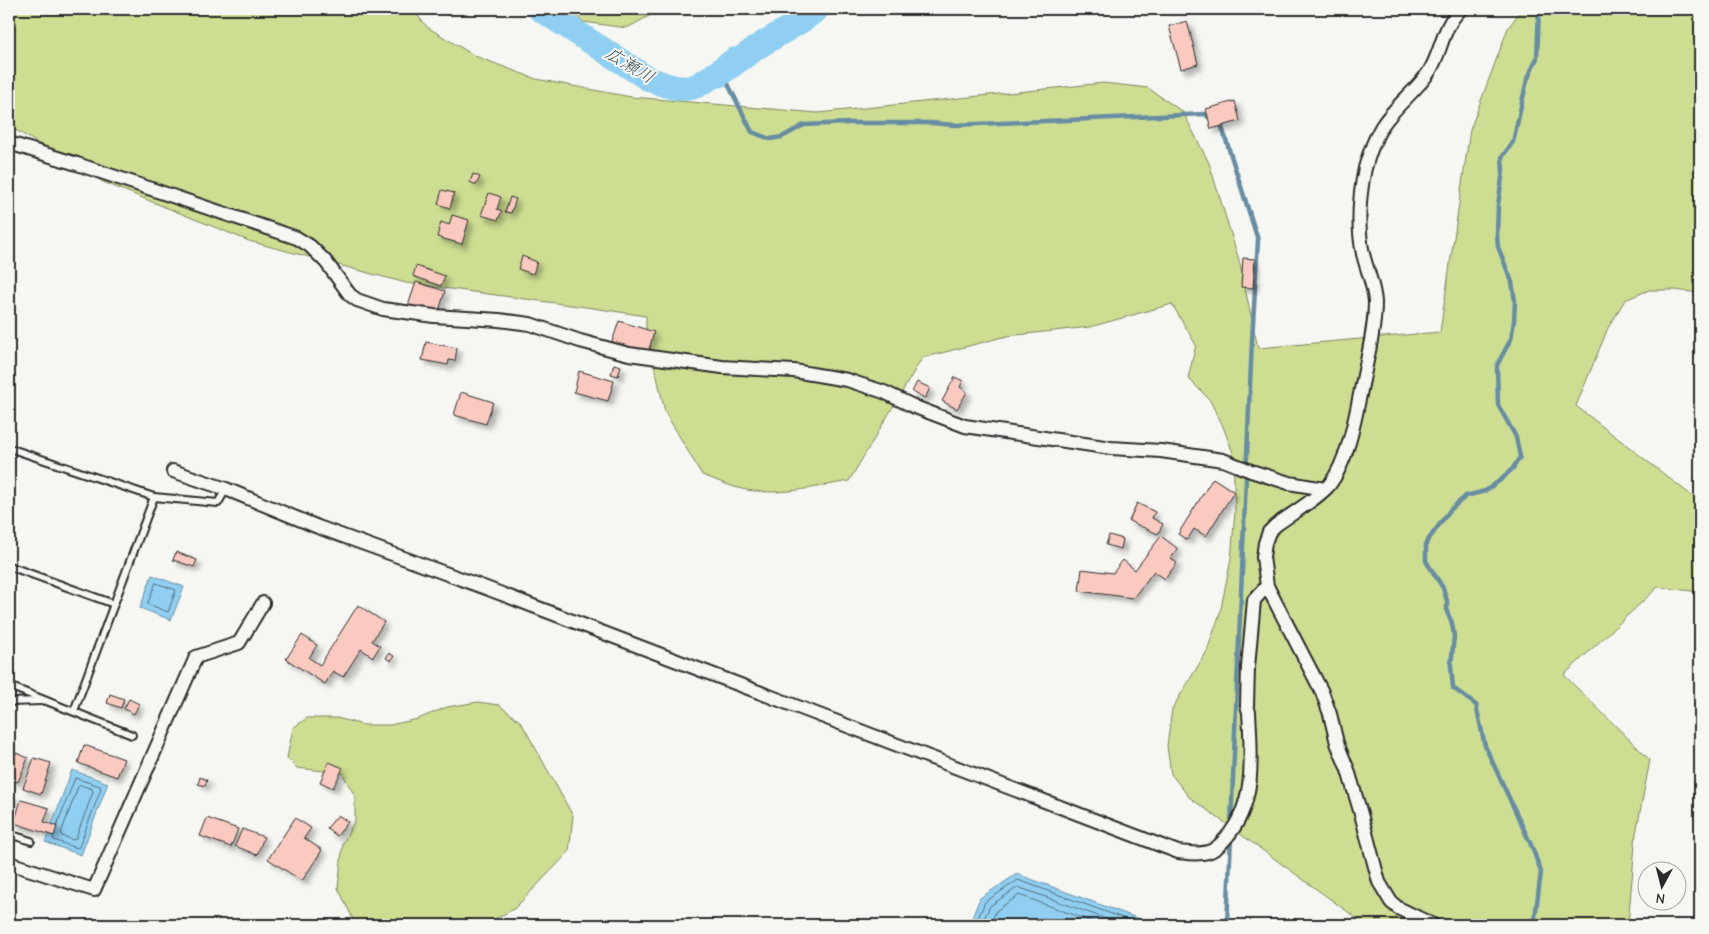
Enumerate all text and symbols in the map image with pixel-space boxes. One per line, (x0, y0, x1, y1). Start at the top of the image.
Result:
water label: 広瀬川 (601, 43, 658, 88)
north arrow (1636, 862, 1686, 912)
text: N (1655, 889, 1666, 907)

